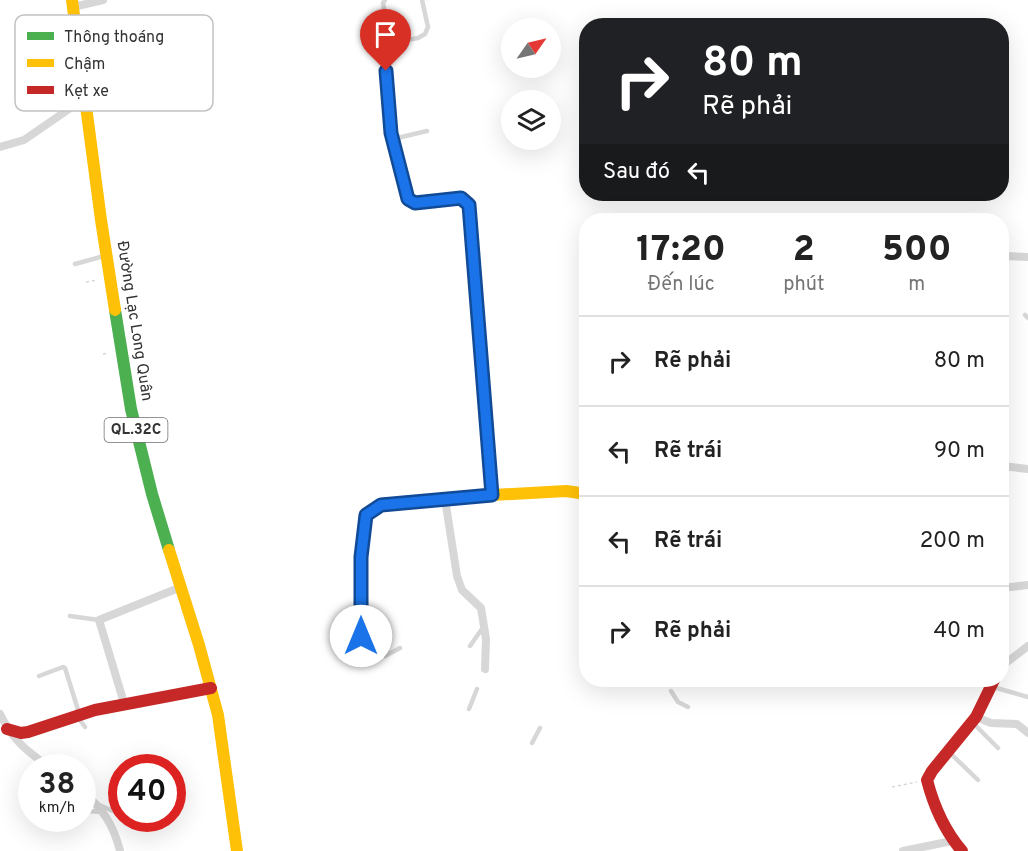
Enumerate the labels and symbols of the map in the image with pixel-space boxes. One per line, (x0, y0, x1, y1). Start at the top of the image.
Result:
pin (360, 9, 411, 71)
legend (15, 15, 213, 111)
north arrow (501, 18, 561, 78)
text: Thông thoáng (64, 28, 164, 48)
text: Chậm (64, 55, 105, 75)
text: Kẹt xe (64, 82, 109, 102)
street label: Đường Lạc Long Quân (111, 239, 157, 403)
road number: QL.32C (104, 418, 168, 442)
position arrow (329, 604, 393, 668)
speed limit sign: 40 (108, 754, 186, 832)

